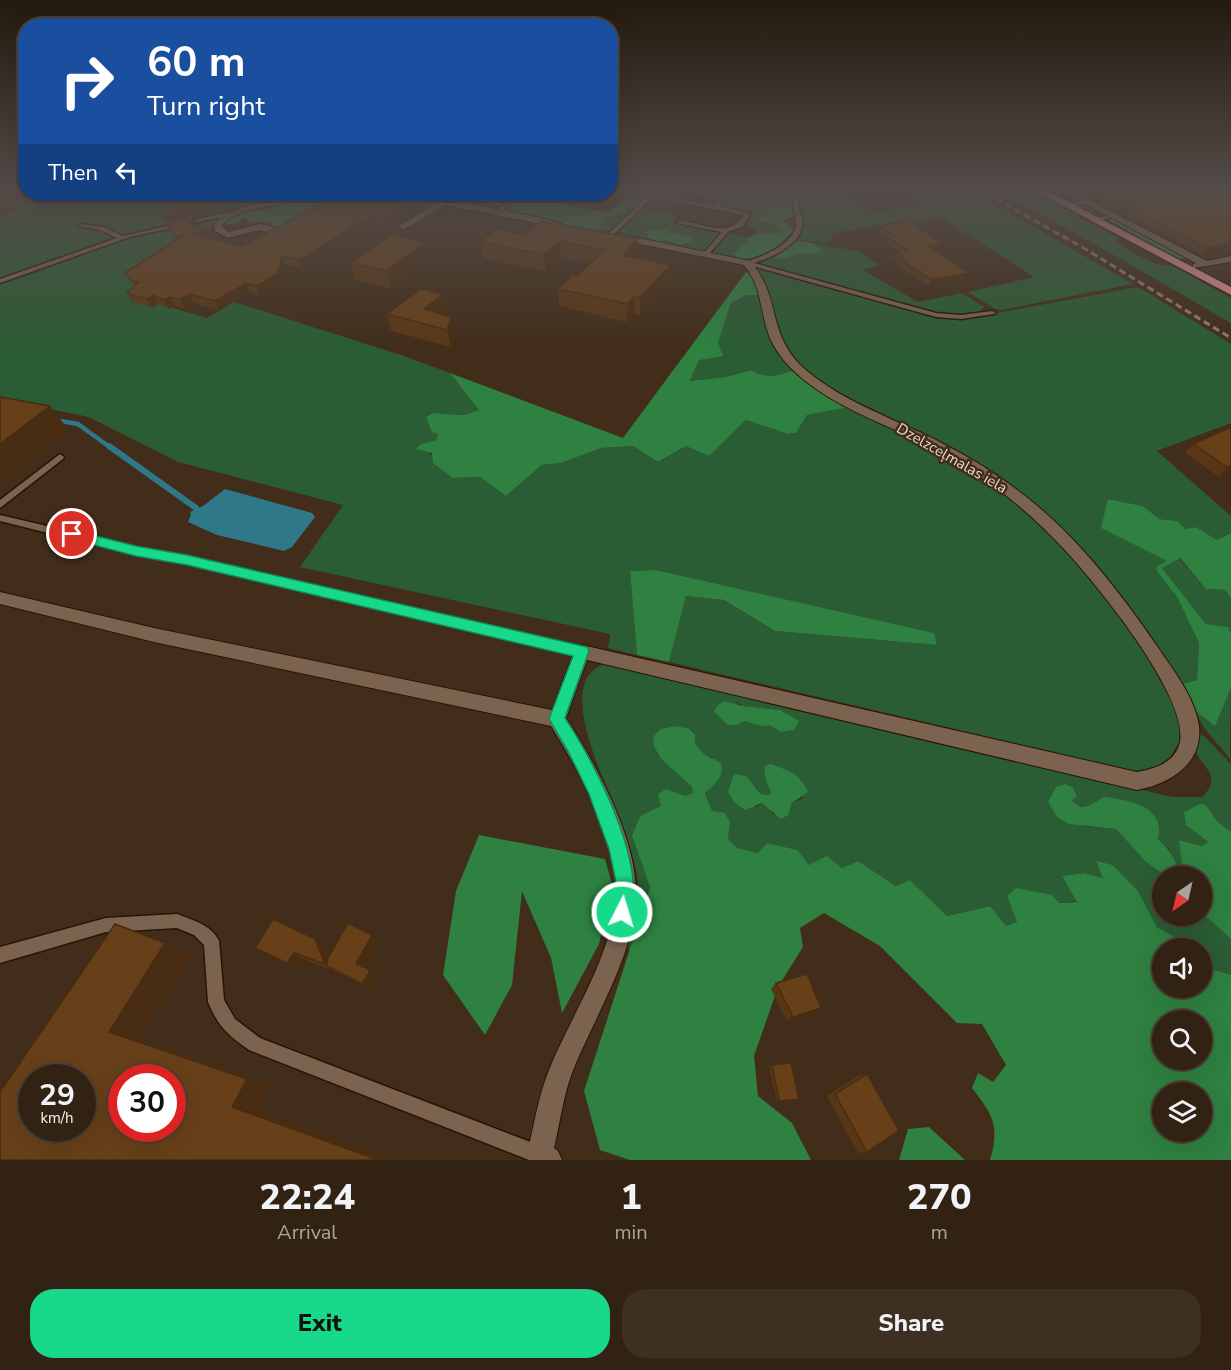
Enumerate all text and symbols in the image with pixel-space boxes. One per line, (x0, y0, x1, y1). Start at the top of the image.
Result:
text: 60 m (147, 34, 246, 91)
icon: right (48, 42, 126, 120)
text: Turn right (147, 88, 265, 125)
icon: left (110, 156, 143, 189)
text: Then (48, 158, 98, 188)
street label: Dzelzceļmalas iela (893, 418, 1011, 498)
pin (46, 508, 97, 559)
icon: arrive (55, 517, 88, 550)
north arrow (1152, 866, 1212, 926)
map controls (1152, 866, 1212, 1142)
position arrow (590, 880, 654, 944)
button: sound (1152, 938, 1212, 998)
button: search (1152, 1010, 1212, 1070)
speed limit sign: 30 (108, 1064, 186, 1142)
text: 29 (39, 1075, 75, 1116)
button: layers (1152, 1082, 1212, 1142)
text: km/h (40, 1108, 74, 1128)
text: 22:24 (259, 1173, 355, 1222)
text: 1 (620, 1173, 642, 1222)
text: 270 (907, 1173, 972, 1222)
text: Arrival (277, 1219, 337, 1246)
text: min (614, 1219, 648, 1246)
text: m (931, 1219, 948, 1246)
button: Exit (30, 1289, 610, 1358)
button: Share (622, 1289, 1201, 1358)

